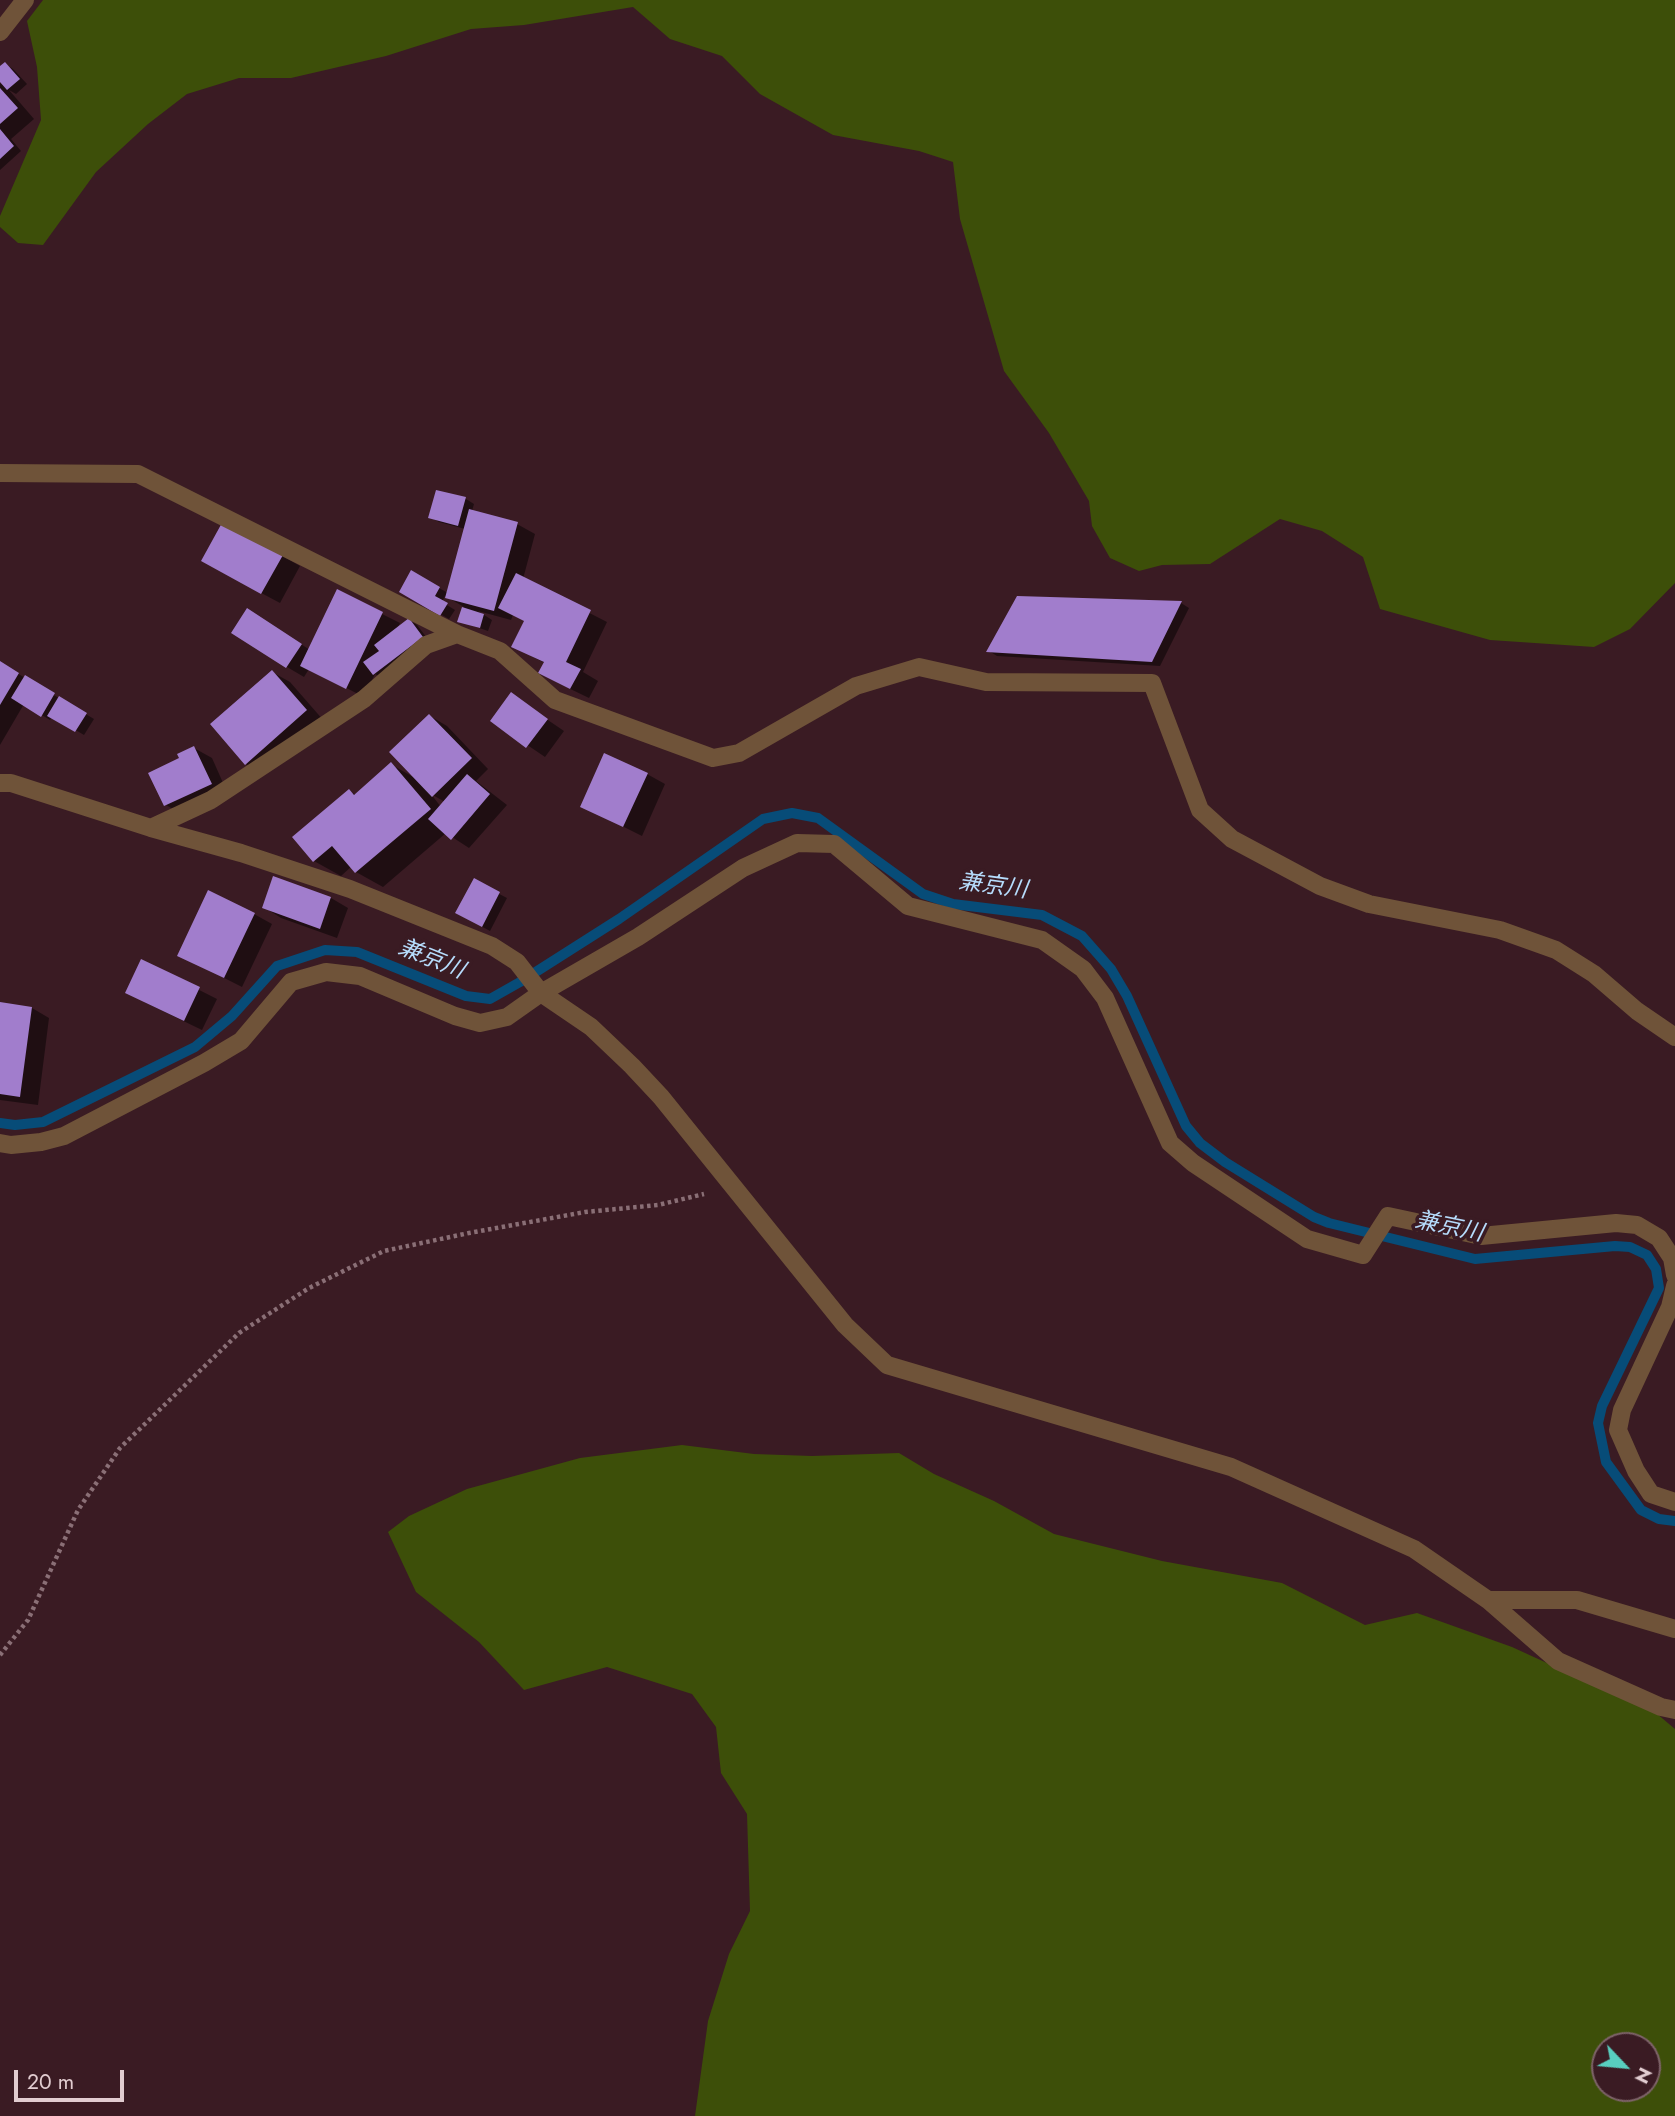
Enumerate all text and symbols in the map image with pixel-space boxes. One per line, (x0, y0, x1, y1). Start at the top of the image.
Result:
water label: 兼京川 (957, 869, 1029, 905)
water label: 兼京川 (394, 934, 468, 986)
water label: 兼京川 (1412, 1207, 1486, 1249)
north arrow (1591, 2032, 1661, 2102)
scale bar (18, 2056, 128, 2100)
text: N (1628, 2063, 1659, 2088)
text: 20 m (27, 2067, 74, 2097)

